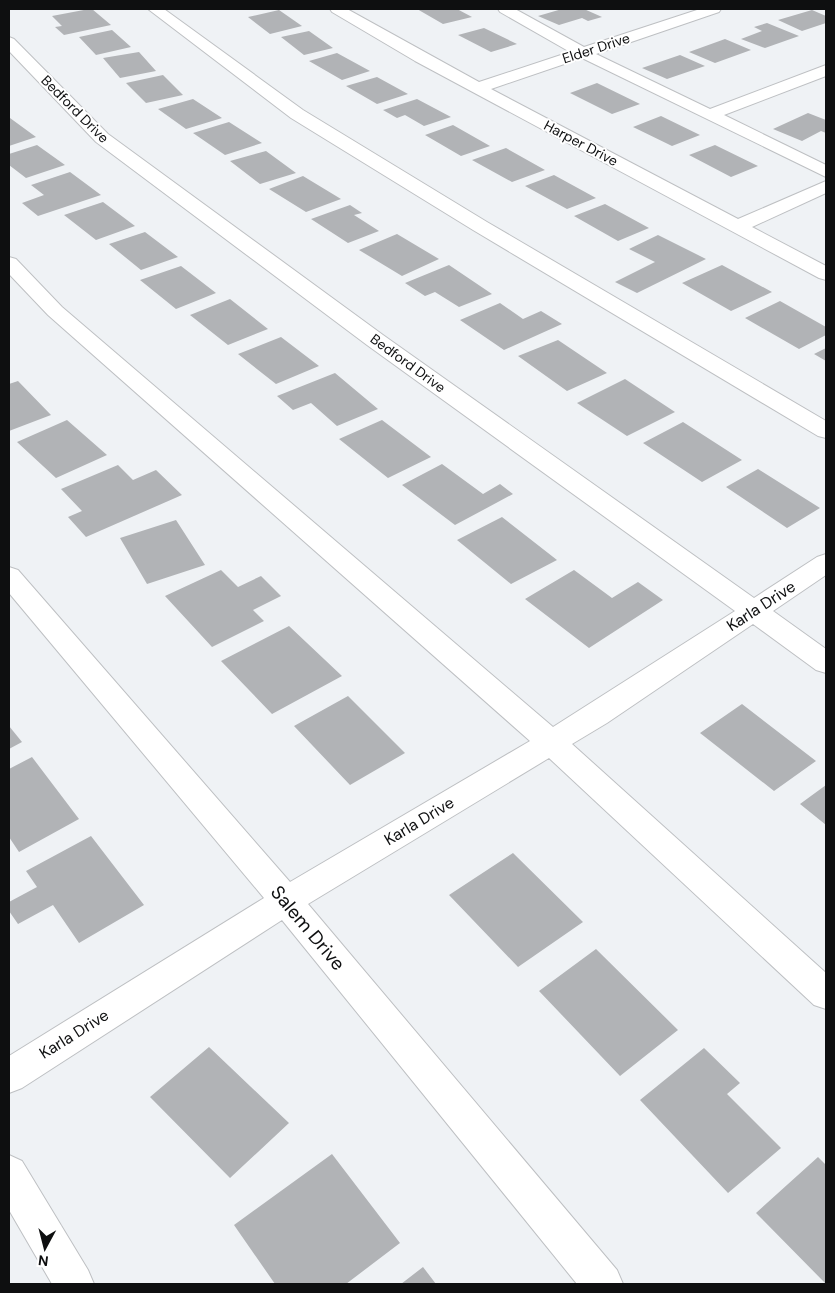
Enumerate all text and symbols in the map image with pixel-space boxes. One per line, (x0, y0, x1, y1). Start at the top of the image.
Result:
street label: Elder Drive (560, 29, 632, 67)
street label: Bedford Drive (37, 71, 113, 147)
street label: Harper Drive (541, 116, 621, 170)
street label: Bedford Drive (367, 330, 449, 396)
street label: Karla Drive (723, 576, 799, 636)
street label: Karla Drive (380, 792, 458, 850)
street label: Salem Drive (265, 880, 351, 976)
street label: Karla Drive (35, 1004, 113, 1064)
north arrow (20, 1223, 70, 1273)
text: N (37, 1251, 50, 1270)

